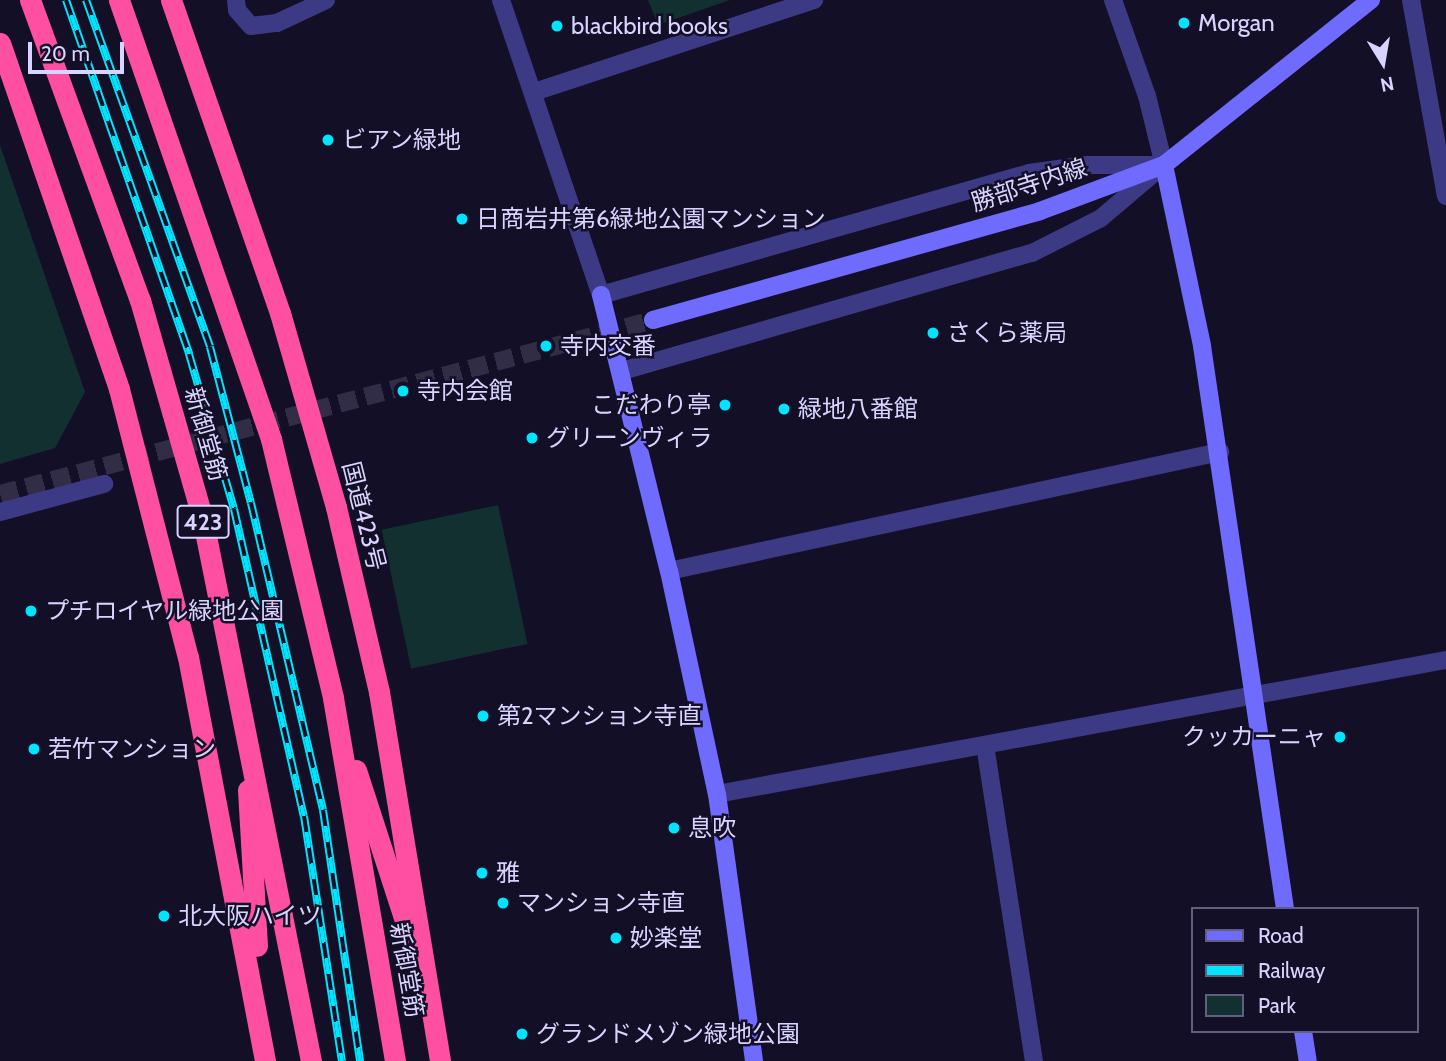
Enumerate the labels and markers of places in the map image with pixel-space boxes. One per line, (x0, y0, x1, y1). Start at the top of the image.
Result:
place label: Morgan (1198, 9, 1275, 37)
place label: blackbird books (571, 12, 728, 40)
marker: Morgan (1176, 15, 1192, 31)
marker: blackbird books (549, 18, 565, 34)
place label: ビアン緑地 (342, 126, 462, 154)
marker: ビアン緑地 (320, 132, 336, 148)
place label: 日商岩井第6緑地公園マンション (476, 205, 826, 233)
marker: 日商岩井第6緑地公園マンション (454, 211, 470, 227)
place label: さくら薬局 (947, 319, 1067, 347)
marker: さくら薬局 (925, 325, 941, 341)
place label: 寺内交番 (560, 332, 656, 360)
marker: 寺内交番 (538, 338, 554, 354)
place label: 寺内会館 (417, 377, 513, 405)
marker: 寺内会館 (395, 383, 411, 399)
place label: こだわり亭 (591, 391, 711, 419)
place label: 緑地八番館 (798, 395, 918, 423)
marker: こだわり亭 (717, 397, 733, 413)
marker: 緑地八番館 (776, 401, 792, 417)
place label: グリーンヴィラ (546, 424, 714, 452)
marker: グリーンヴィラ (524, 430, 540, 446)
place label: プチロイヤル緑地公園 (45, 597, 285, 625)
marker: プチロイヤル緑地公園 (23, 603, 39, 619)
place label: 第2マンション寺直 (497, 702, 702, 730)
marker: 第2マンション寺直 (475, 708, 491, 724)
place label: クッカーニャ (1182, 723, 1326, 751)
marker: クッカーニャ (1332, 729, 1348, 745)
place label: 若竹マンション (48, 735, 216, 763)
marker: 若竹マンション (26, 741, 42, 757)
place label: 息吹 (688, 814, 736, 842)
marker: 息吹 (666, 820, 682, 836)
place label: 雅 (496, 859, 520, 887)
marker: 雅 (474, 865, 490, 881)
place label: マンション寺直 (517, 889, 685, 917)
marker: マンション寺直 (495, 895, 511, 911)
place label: 北大阪ハイツ (178, 902, 322, 930)
marker: 北大阪ハイツ (156, 908, 172, 924)
place label: 妙楽堂 (630, 924, 702, 952)
marker: 妙楽堂 (608, 930, 624, 946)
place label: グランドメゾン緑地公園 (536, 1020, 800, 1048)
marker: グランドメゾン緑地公園 (514, 1026, 530, 1042)

